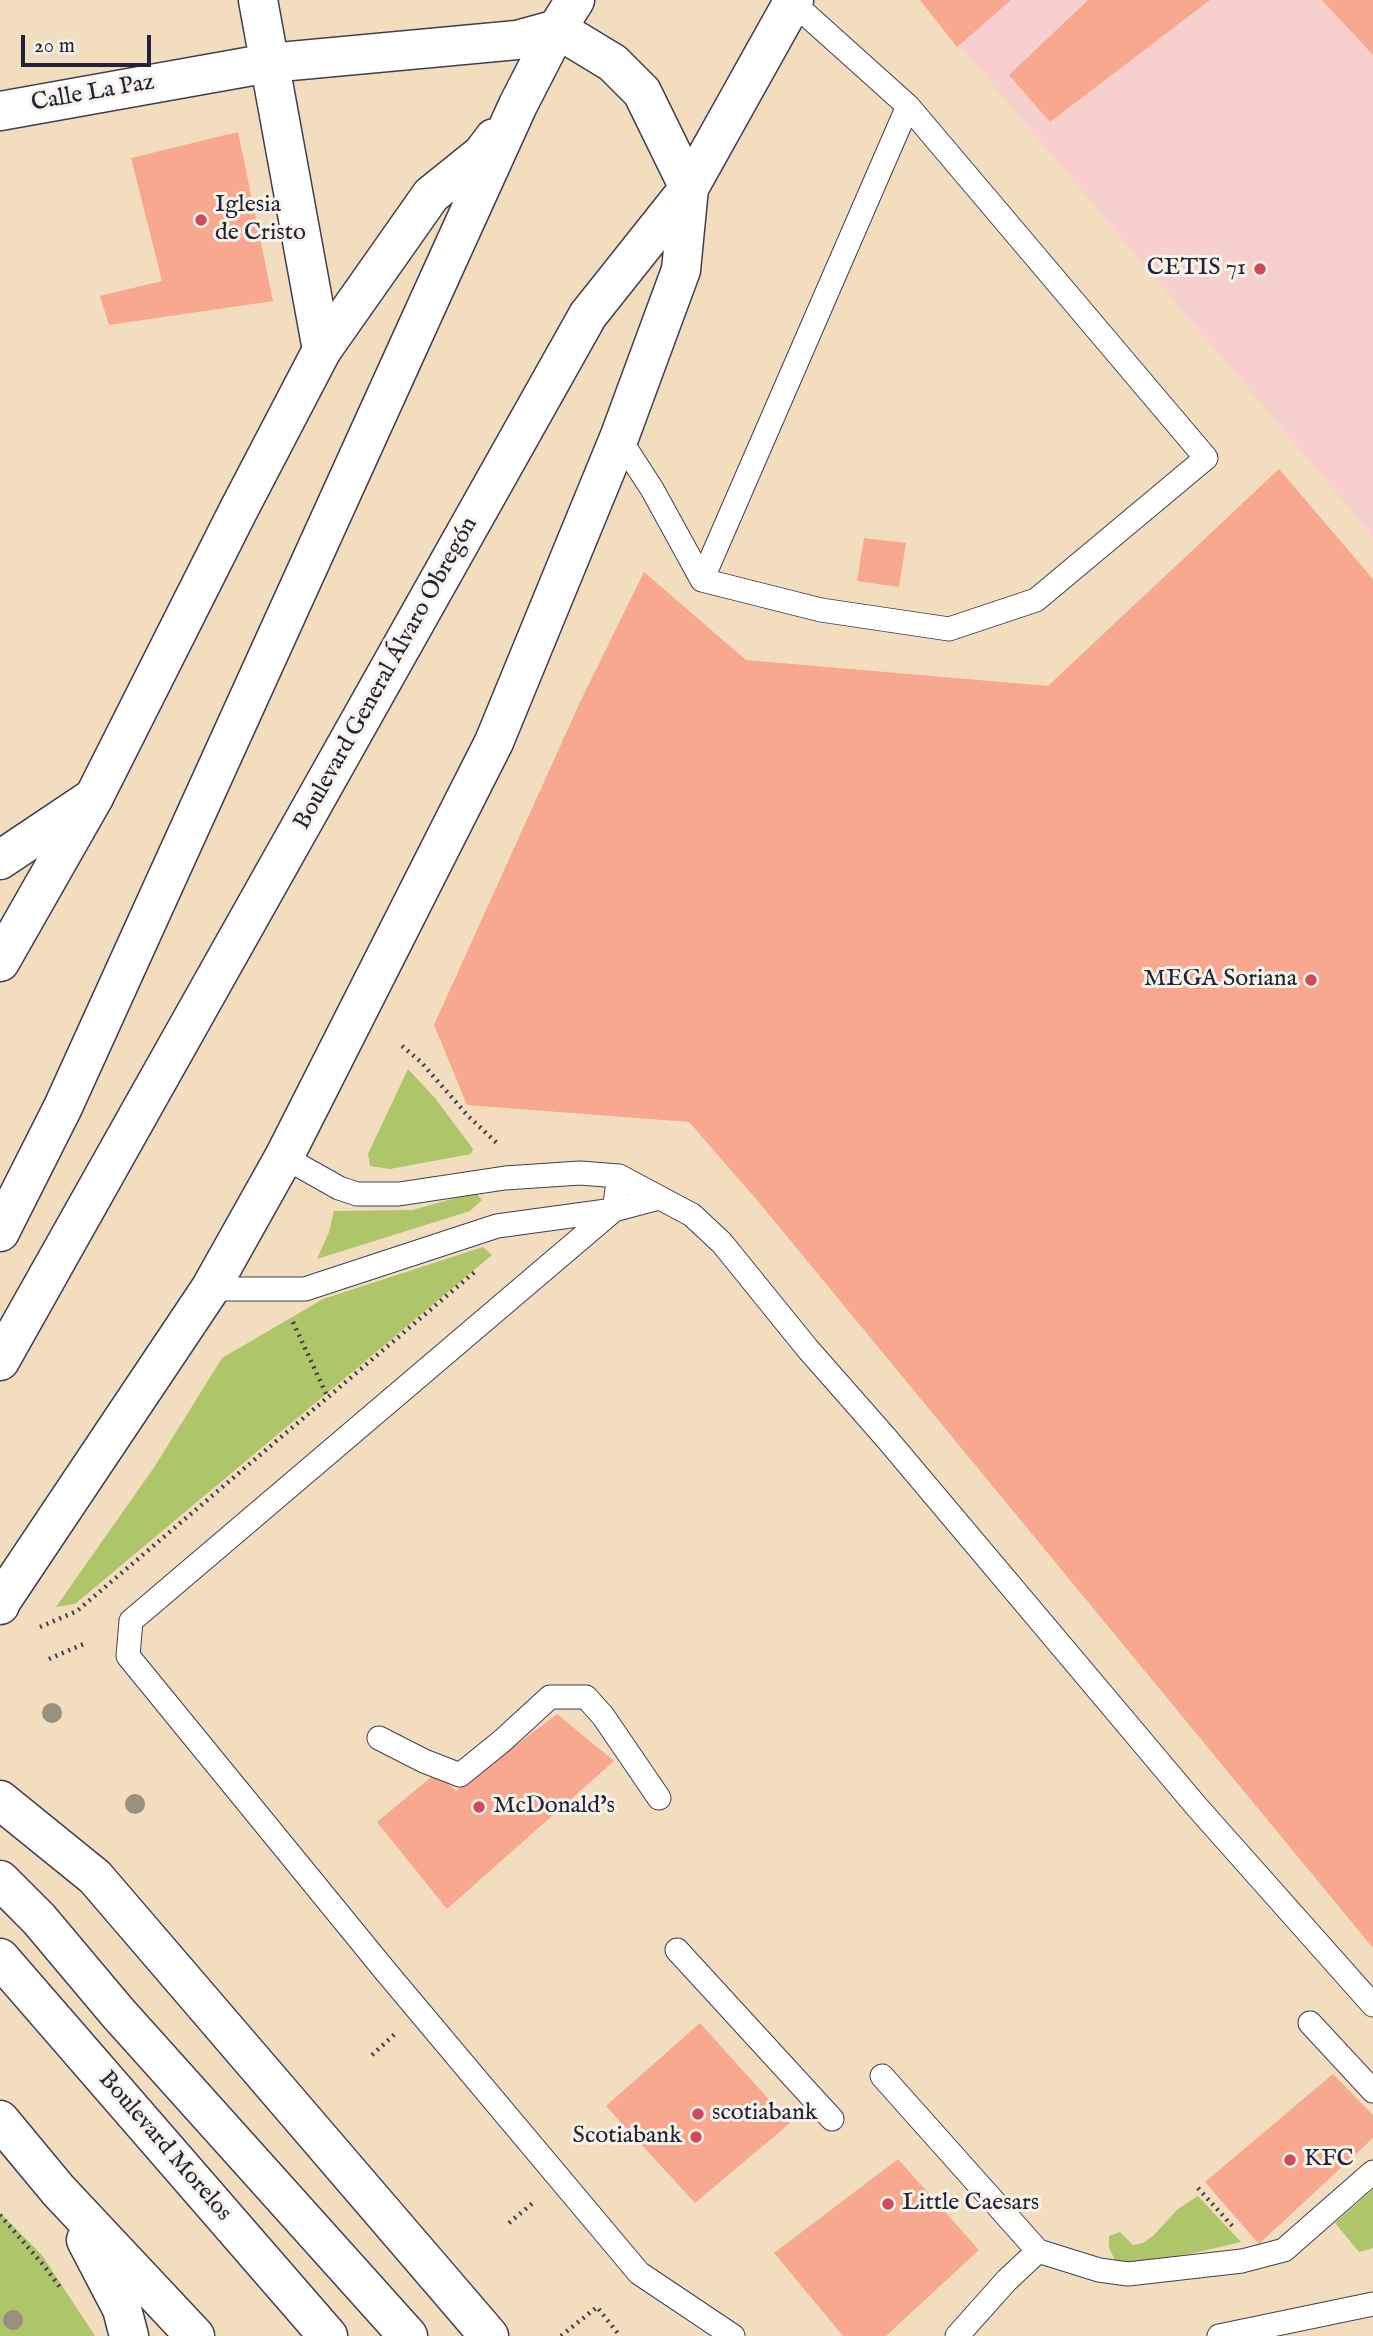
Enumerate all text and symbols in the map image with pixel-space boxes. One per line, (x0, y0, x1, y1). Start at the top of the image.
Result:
scale bar (24, 21, 154, 65)
text: 20 m (34, 33, 75, 60)
street label: Calle La Paz (29, 69, 157, 119)
place label: Iglesia de Cristo (215, 192, 306, 248)
marker: Iglesia de Cristo (193, 212, 209, 228)
place label: CETIS 71 (1147, 255, 1246, 283)
marker: CETIS 71 (1252, 261, 1268, 277)
street label: Boulevard General Álvaro Obregón (289, 513, 485, 835)
place label: MEGA Soriana (1143, 966, 1297, 994)
marker: MEGA Soriana (1303, 972, 1319, 988)
place label: McDonald's (493, 1793, 615, 1821)
marker: McDonald's (471, 1799, 487, 1815)
street label: Boulevard Morelos (91, 2066, 237, 2228)
place label: scotiabank (712, 2100, 818, 2128)
marker: scotiabank (690, 2106, 706, 2122)
place label: Scotiabank (573, 2123, 682, 2151)
marker: Scotiabank (688, 2129, 704, 2145)
place label: KFC (1304, 2146, 1354, 2174)
marker: KFC (1282, 2152, 1298, 2168)
place label: Little Caesars (902, 2190, 1039, 2218)
marker: Little Caesars (880, 2196, 896, 2212)

